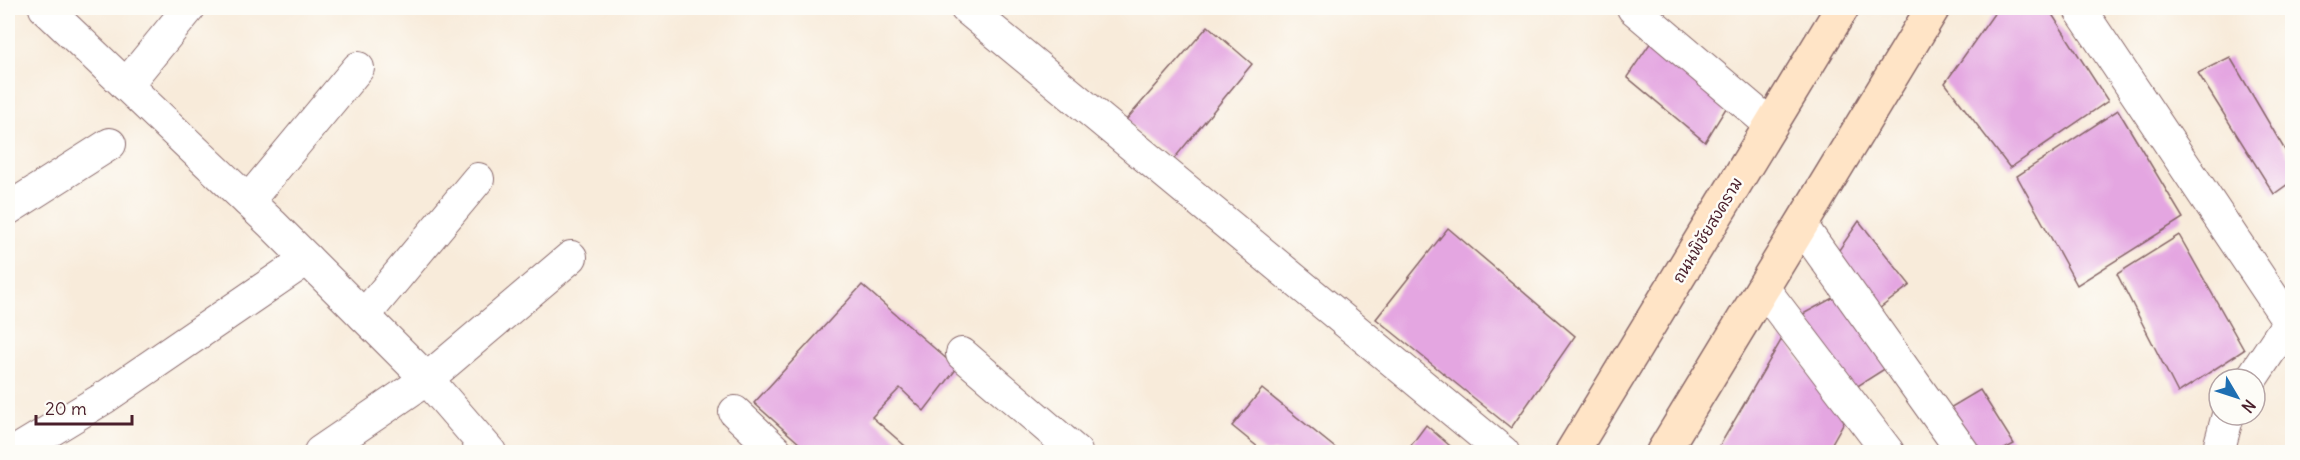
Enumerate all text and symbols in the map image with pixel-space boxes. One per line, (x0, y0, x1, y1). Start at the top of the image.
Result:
street label: ถนนพิชัยสงคราม (1668, 174, 1746, 286)
north arrow (2207, 367, 2267, 427)
scale bar (36, 388, 132, 426)
text: N (2237, 396, 2260, 417)
text: 20 m (45, 397, 87, 420)

